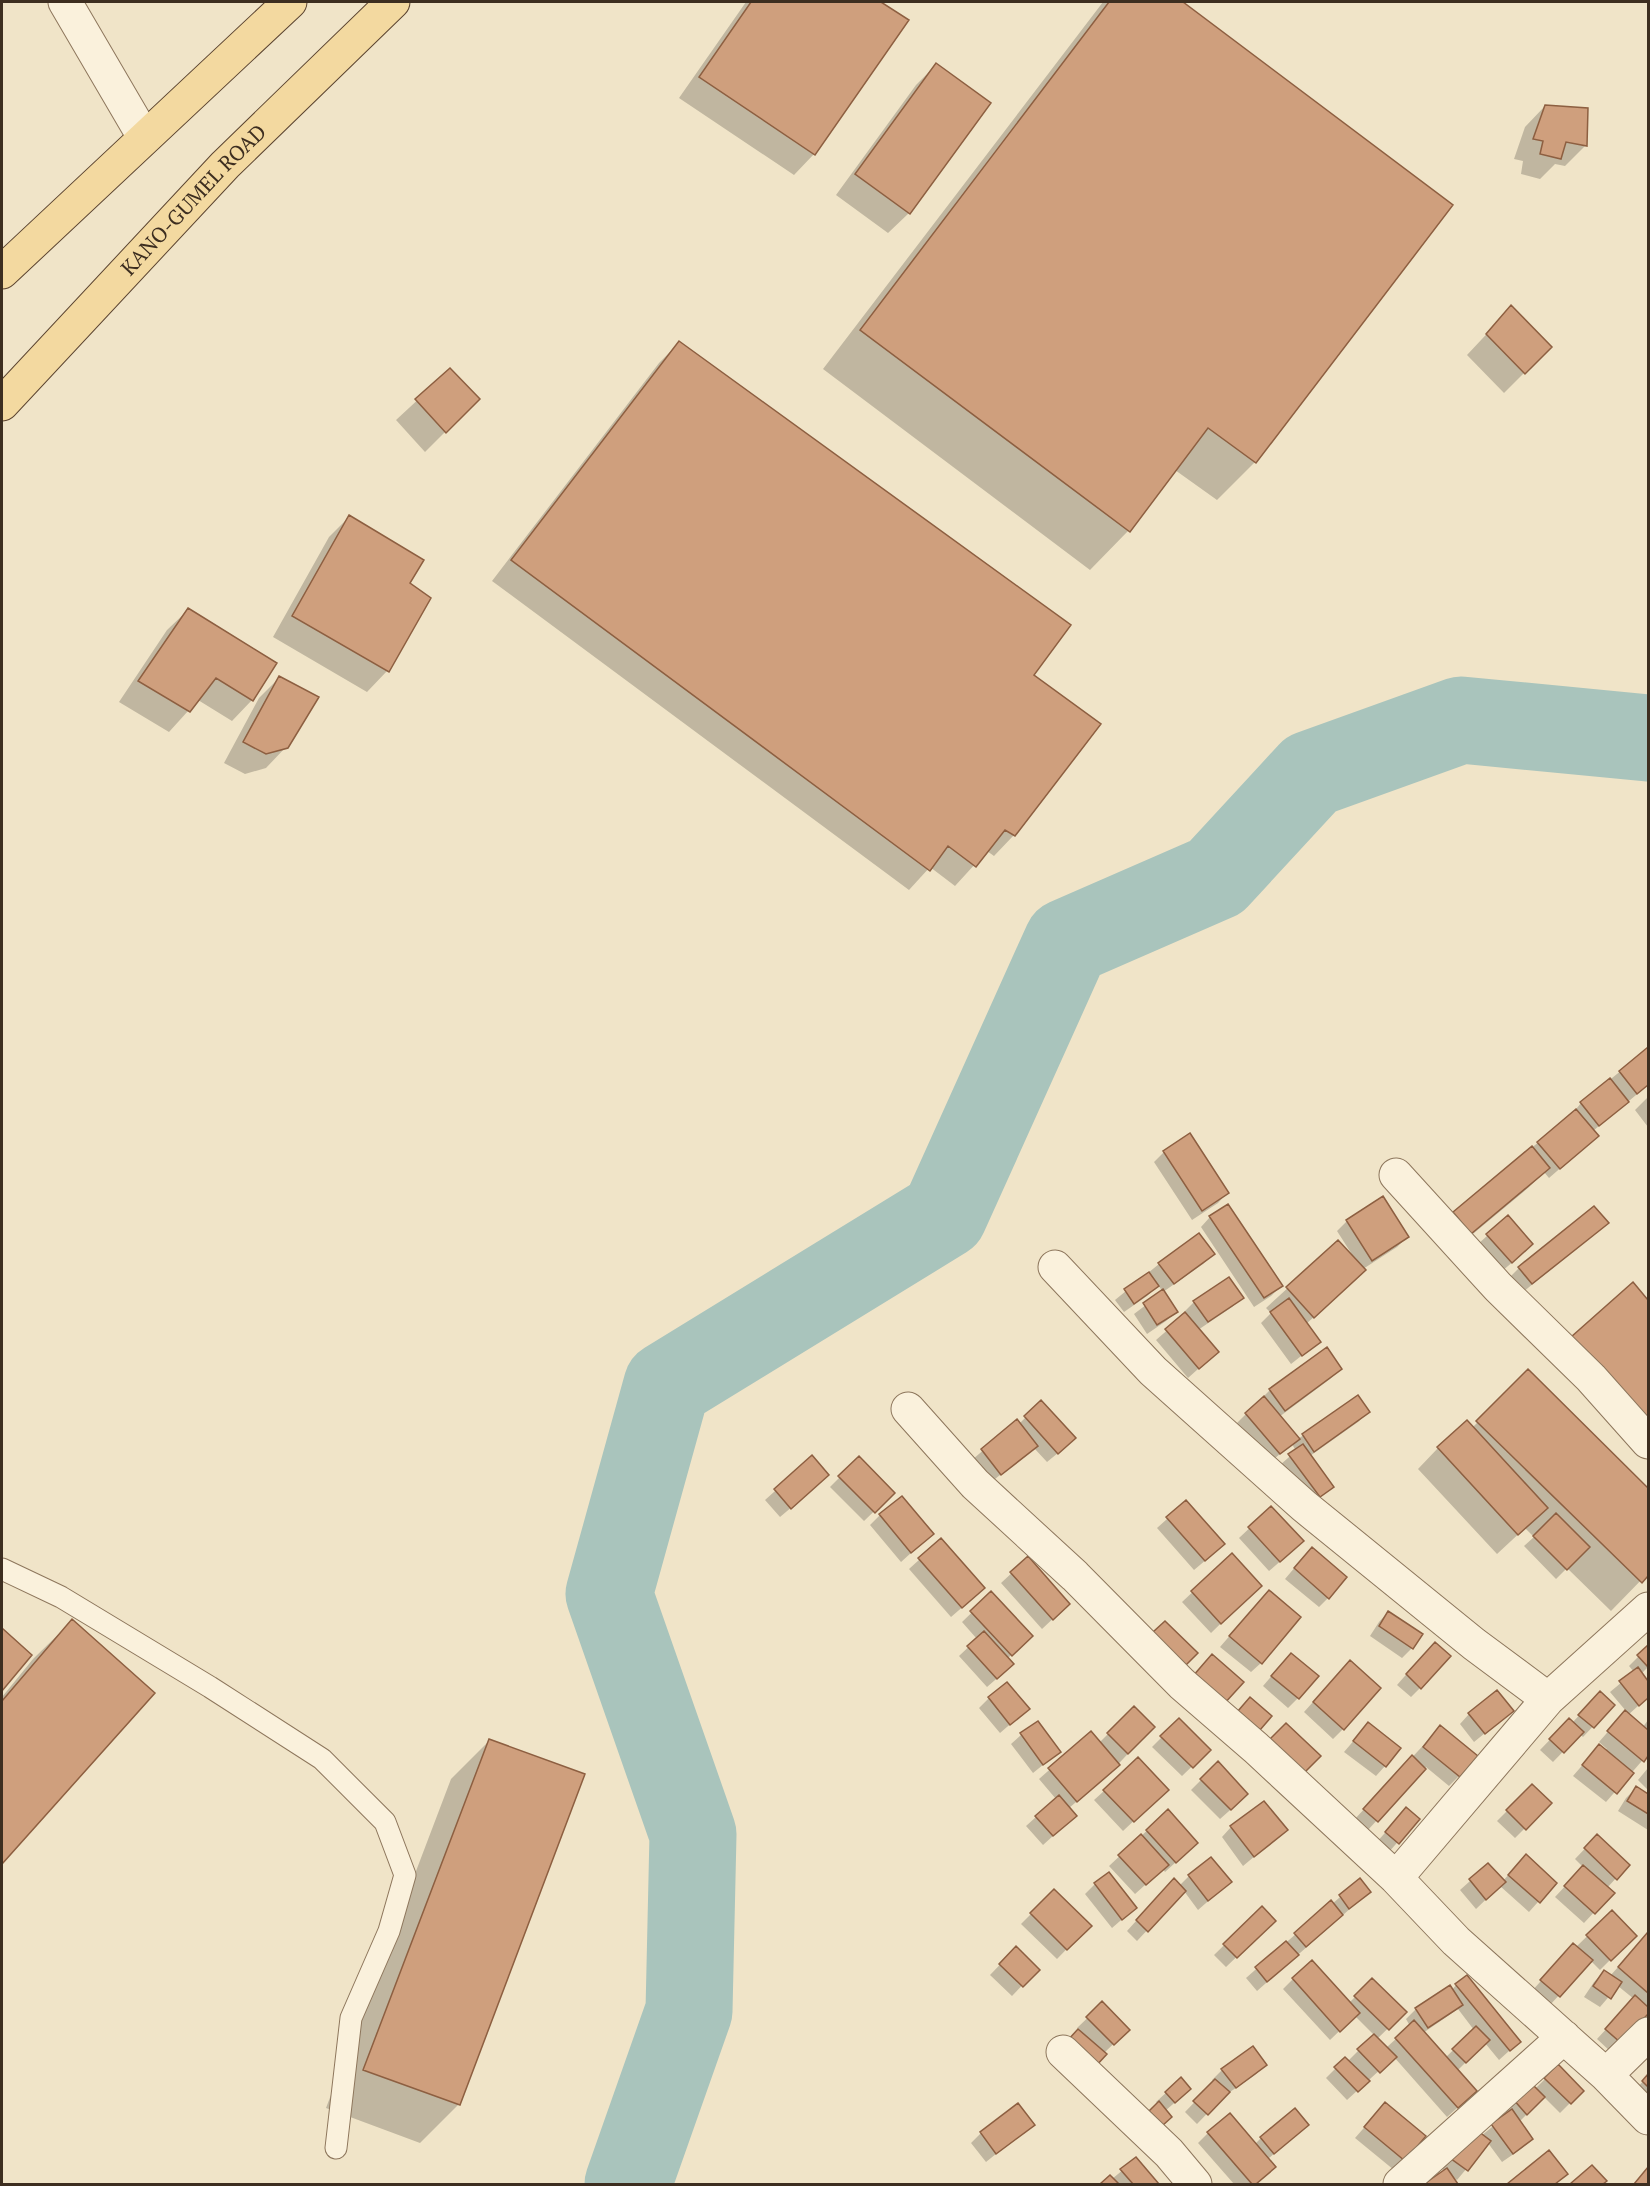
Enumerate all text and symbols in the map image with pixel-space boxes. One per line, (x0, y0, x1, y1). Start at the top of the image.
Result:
street label: KANO-GUMEL ROAD (114, 117, 272, 281)

